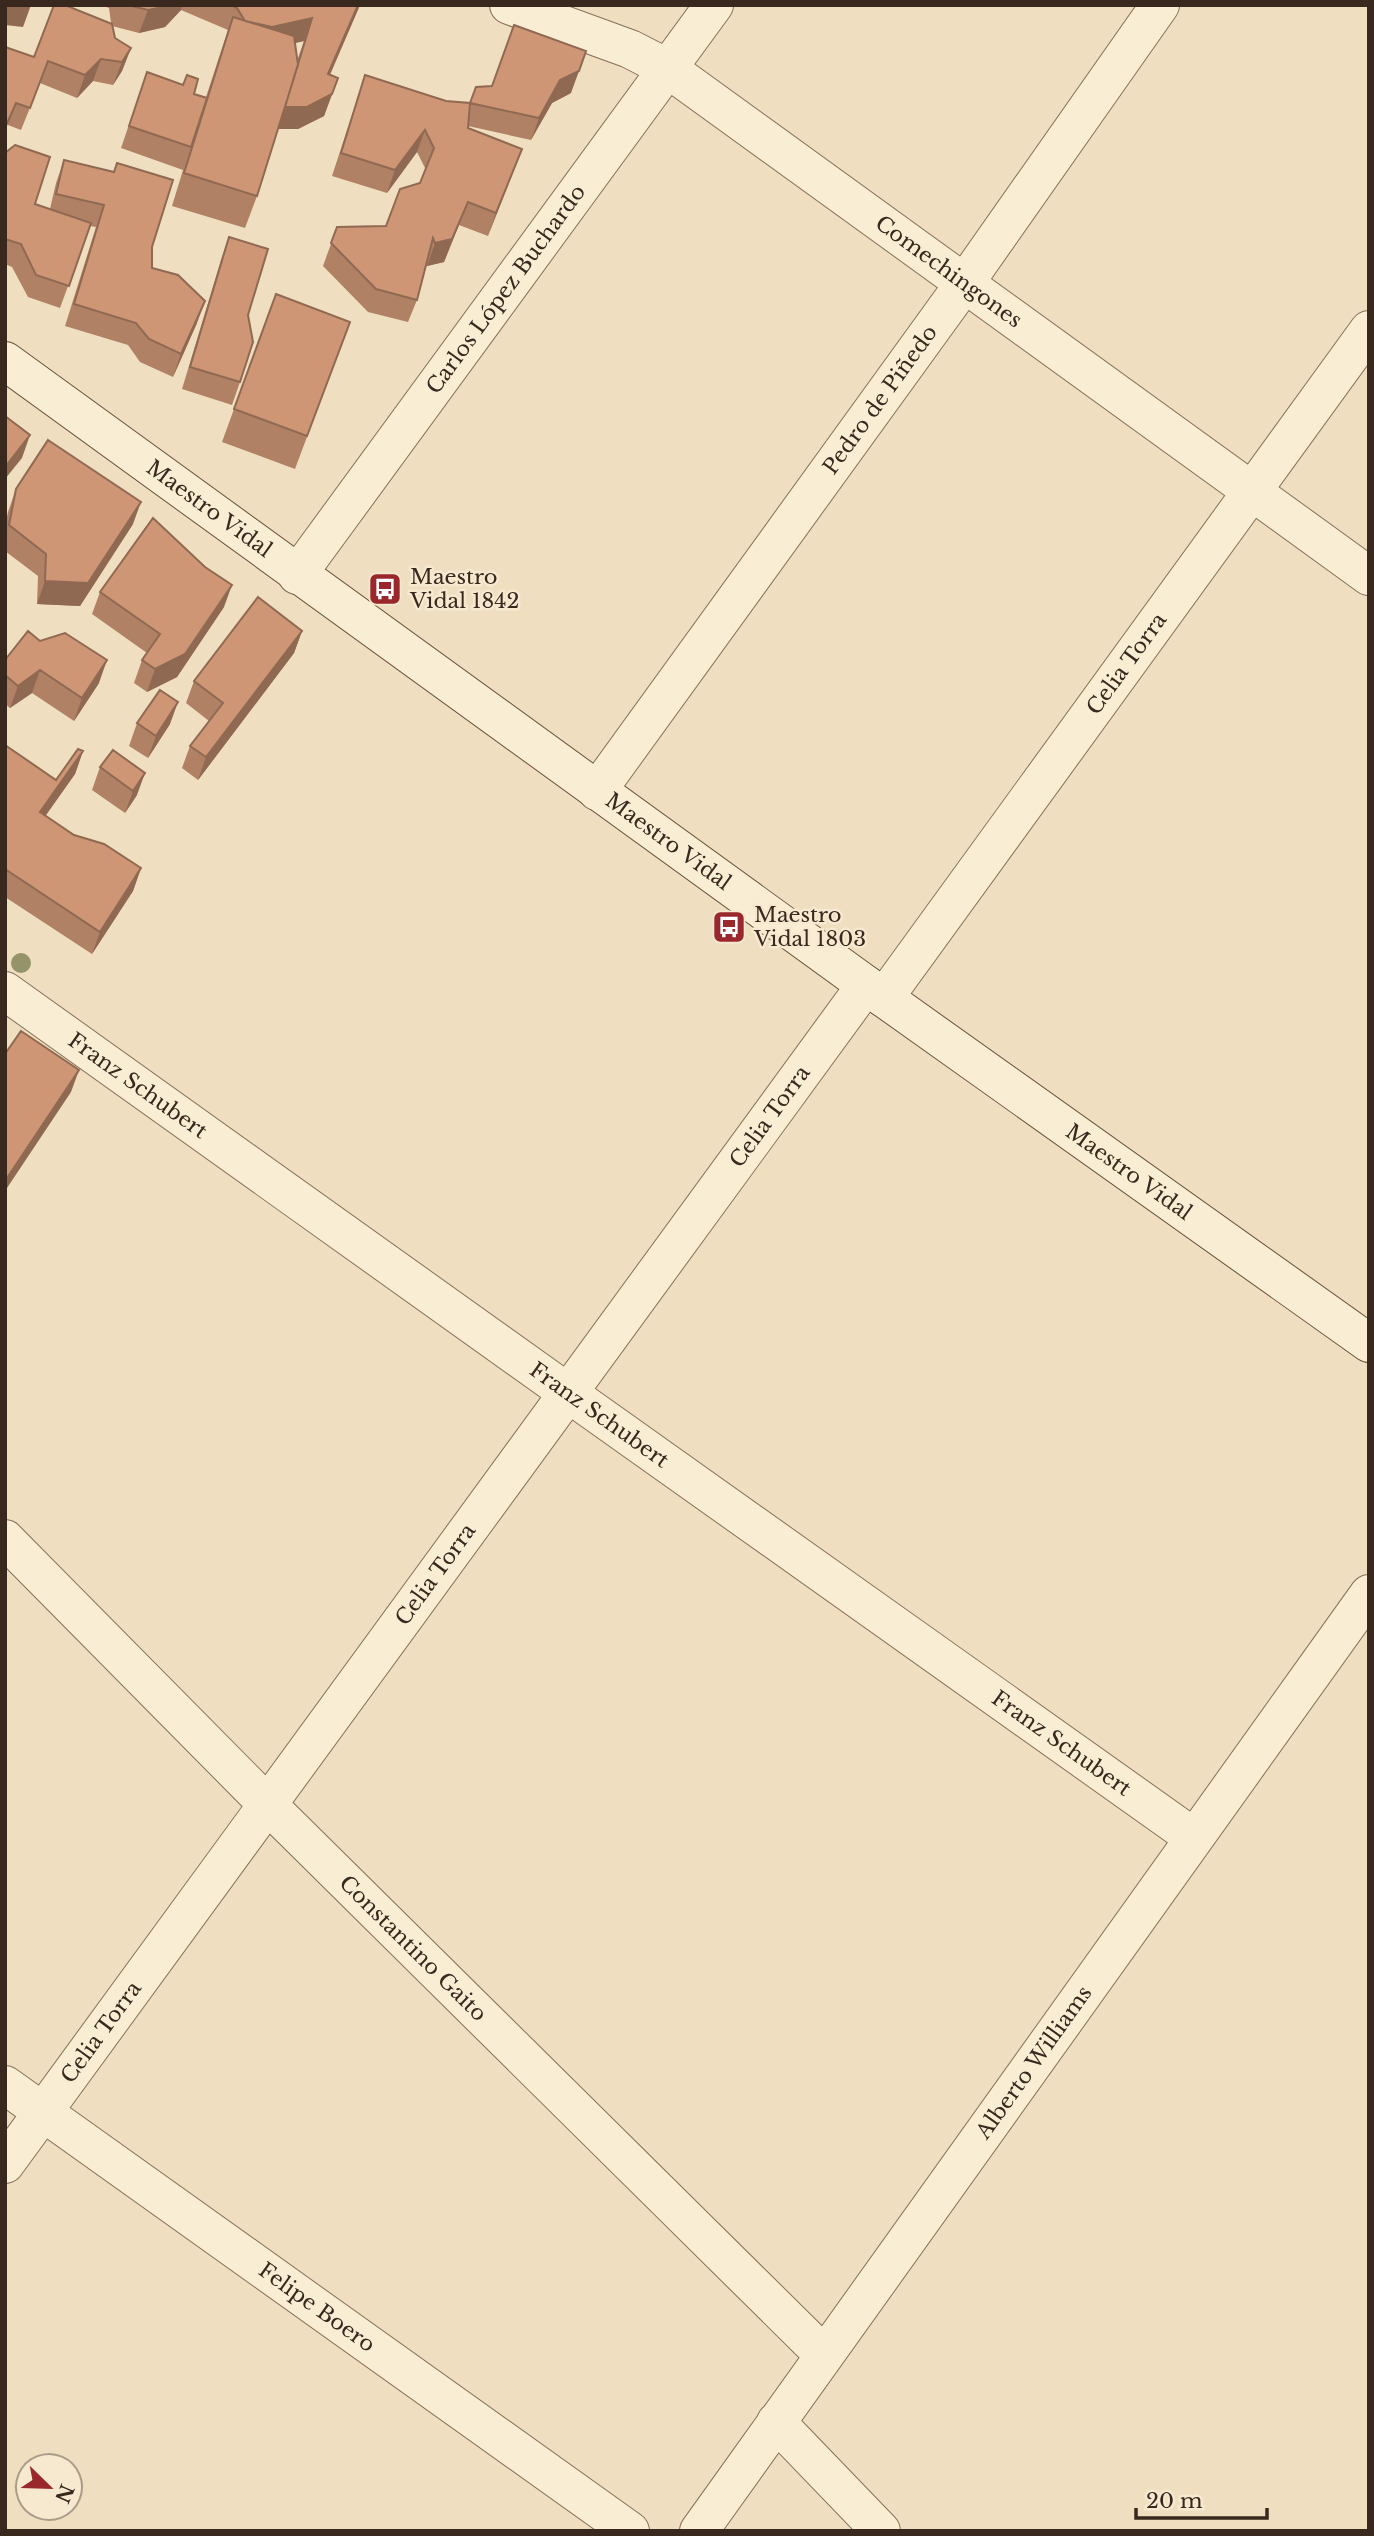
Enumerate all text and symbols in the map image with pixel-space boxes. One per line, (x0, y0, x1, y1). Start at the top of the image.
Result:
street label: Carlos López Buchardo (421, 180, 591, 399)
street label: Comechingones (870, 210, 1027, 334)
street label: Pedro de Piñedo (818, 320, 943, 479)
street label: Maestro Vidal (141, 455, 277, 563)
place label: Maestro Vidal 1842 (409, 564, 519, 614)
bus stop icon: Maestro Vidal 1842 (366, 570, 404, 608)
street label: Celia Torra (1081, 607, 1173, 720)
street label: Maestro Vidal (600, 787, 736, 896)
place label: Maestro Vidal 1803 (753, 902, 866, 952)
bus stop icon: Maestro Vidal 1803 (710, 908, 748, 946)
street label: Franz Schubert (63, 1027, 212, 1144)
street label: Celia Torra (724, 1060, 816, 1173)
street label: Maestro Vidal (1061, 1118, 1197, 1226)
street label: Franz Schubert (524, 1357, 674, 1474)
street label: Celia Torra (390, 1518, 482, 1630)
street label: Franz Schubert (987, 1685, 1136, 1802)
street label: Constantino Gaito (334, 1870, 492, 2027)
street label: Celia Torra (55, 1976, 147, 2088)
street label: Alberto Williams (970, 1981, 1098, 2145)
street label: Felipe Boero (253, 2257, 380, 2358)
north arrow (14, 2452, 84, 2522)
scale bar (1136, 2476, 1267, 2520)
text: N (50, 2481, 78, 2506)
text: 20 m (1146, 2488, 1203, 2514)

